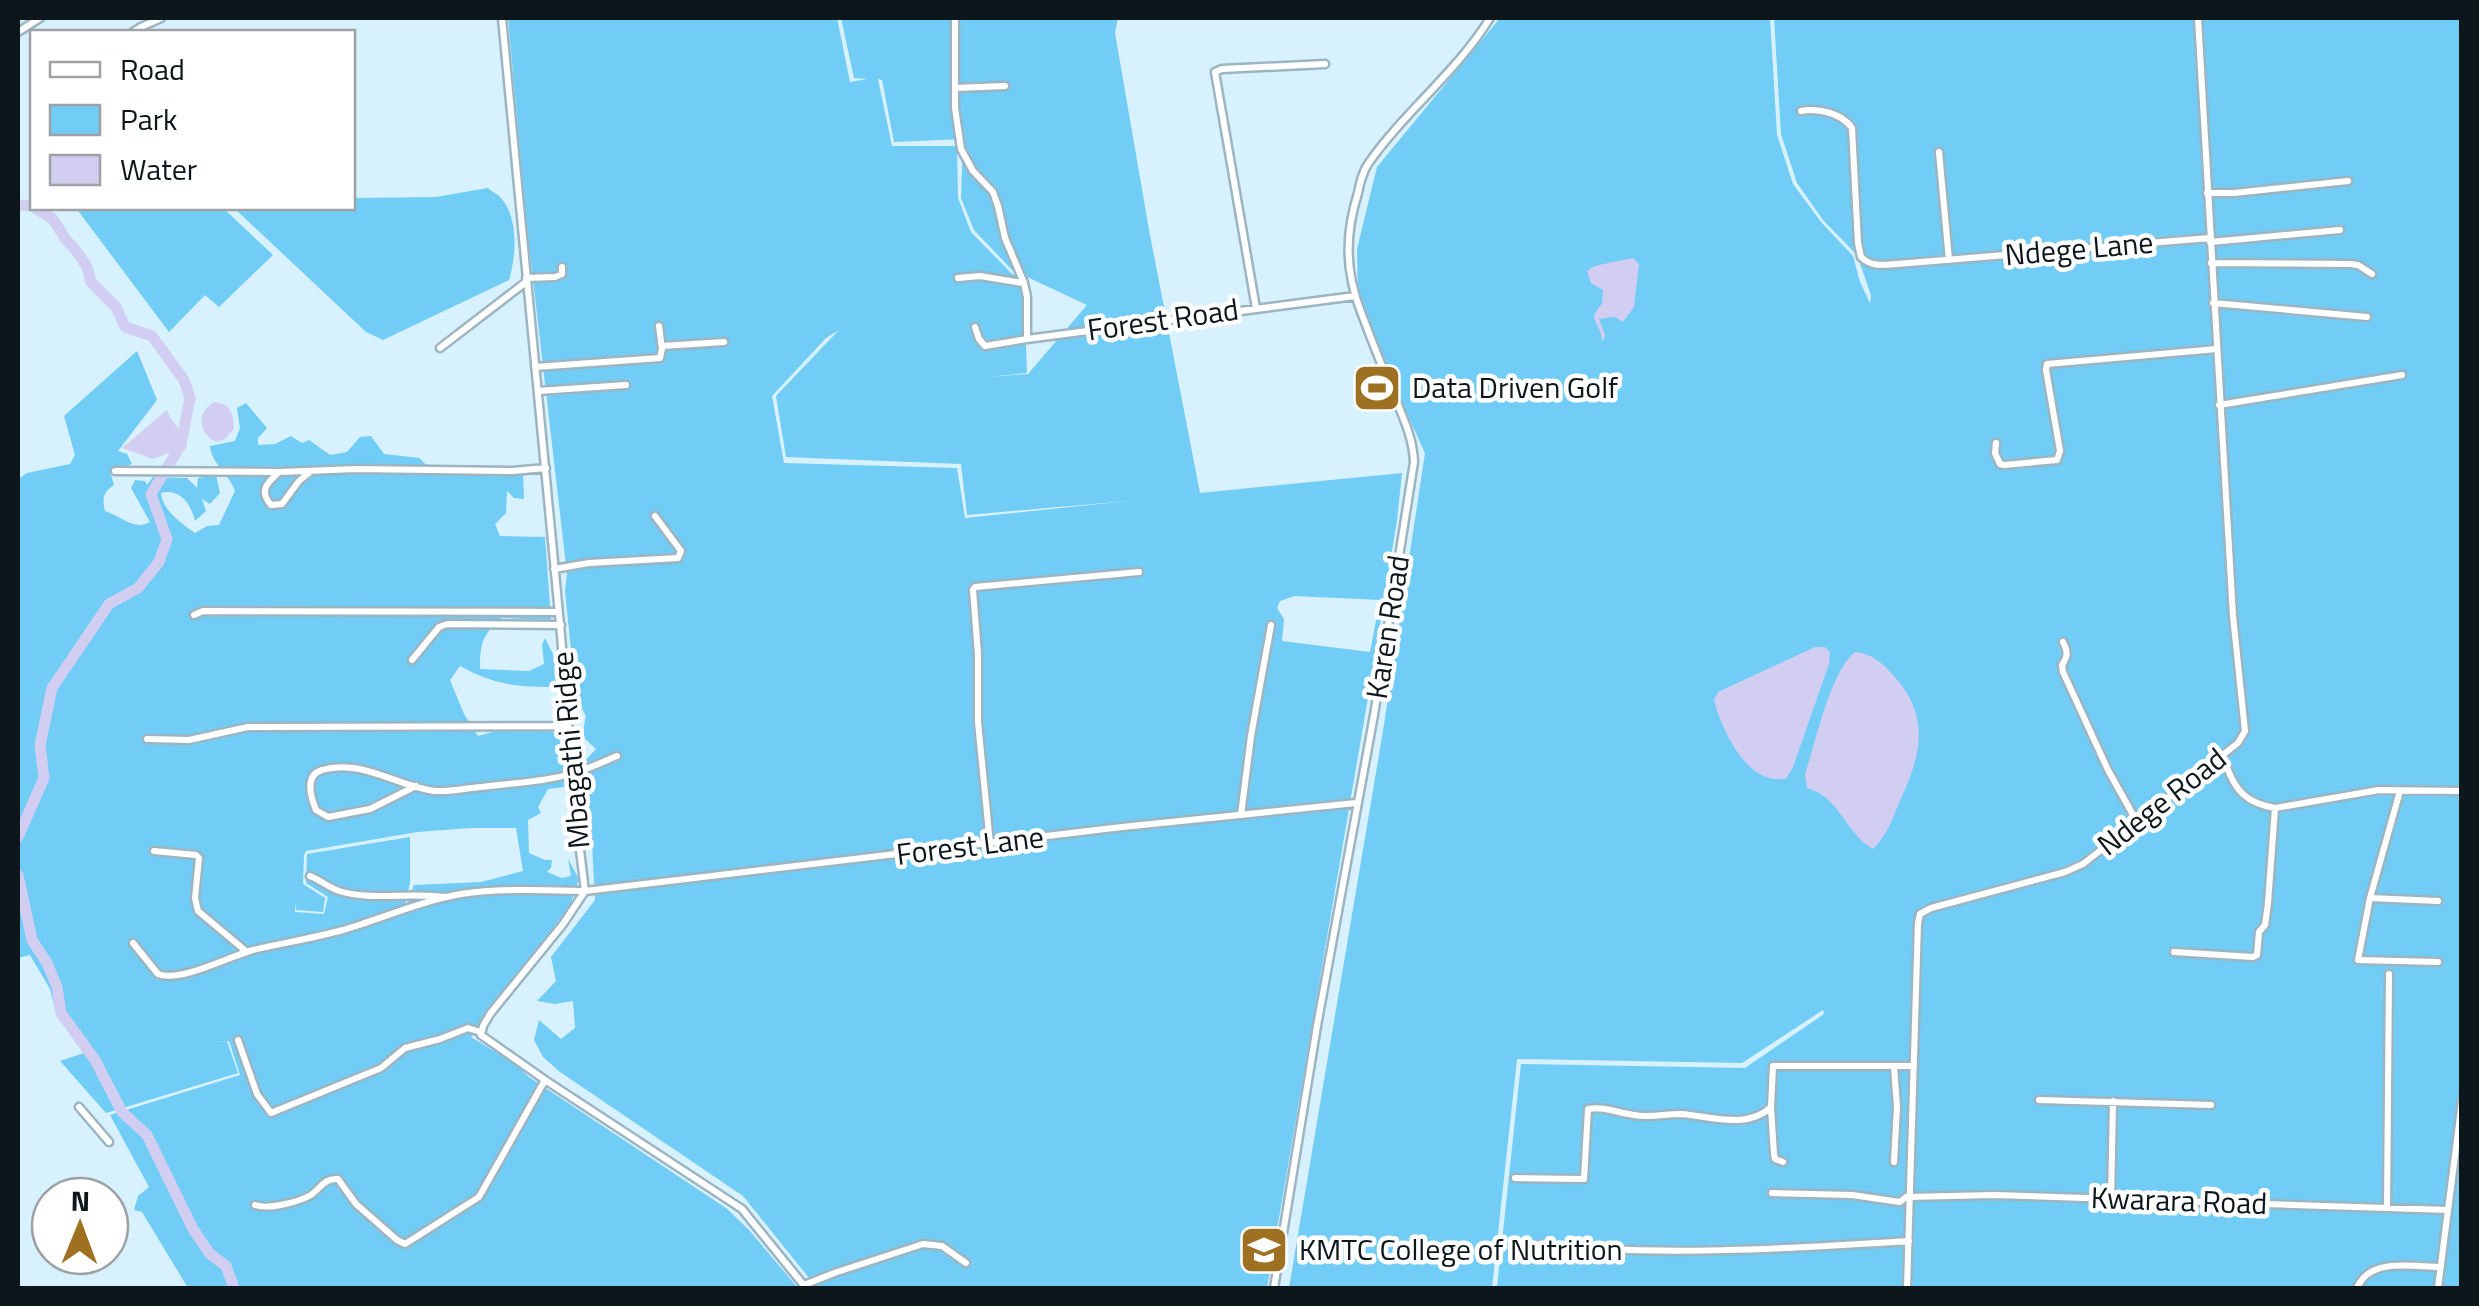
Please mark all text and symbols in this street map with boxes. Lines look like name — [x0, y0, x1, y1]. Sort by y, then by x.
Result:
legend — [30, 30, 355, 210]
text: Road — [120, 46, 185, 92]
text: Park — [120, 96, 177, 142]
text: Water — [120, 146, 197, 192]
street label: Ndege Lane — [2003, 219, 2155, 277]
street label: Forest Road — [1084, 286, 1241, 352]
sports icon: Data Driven Golf — [1351, 362, 1403, 414]
place label: Data Driven Golf — [1412, 364, 1618, 410]
street label: Karen Road — [1353, 552, 1421, 702]
street label: Mbagathi Ridge — [538, 650, 602, 851]
street label: Ndege Road — [2087, 736, 2236, 867]
street label: Forest Lane — [894, 813, 1046, 877]
street label: Kwarara Road — [2090, 1174, 2268, 1226]
north arrow — [30, 1176, 130, 1276]
text: N — [70, 1179, 91, 1222]
school or university icon: KMTC College of Nutrition — [1238, 1224, 1290, 1276]
place label: KMTC College of Nutrition — [1299, 1226, 1623, 1272]

